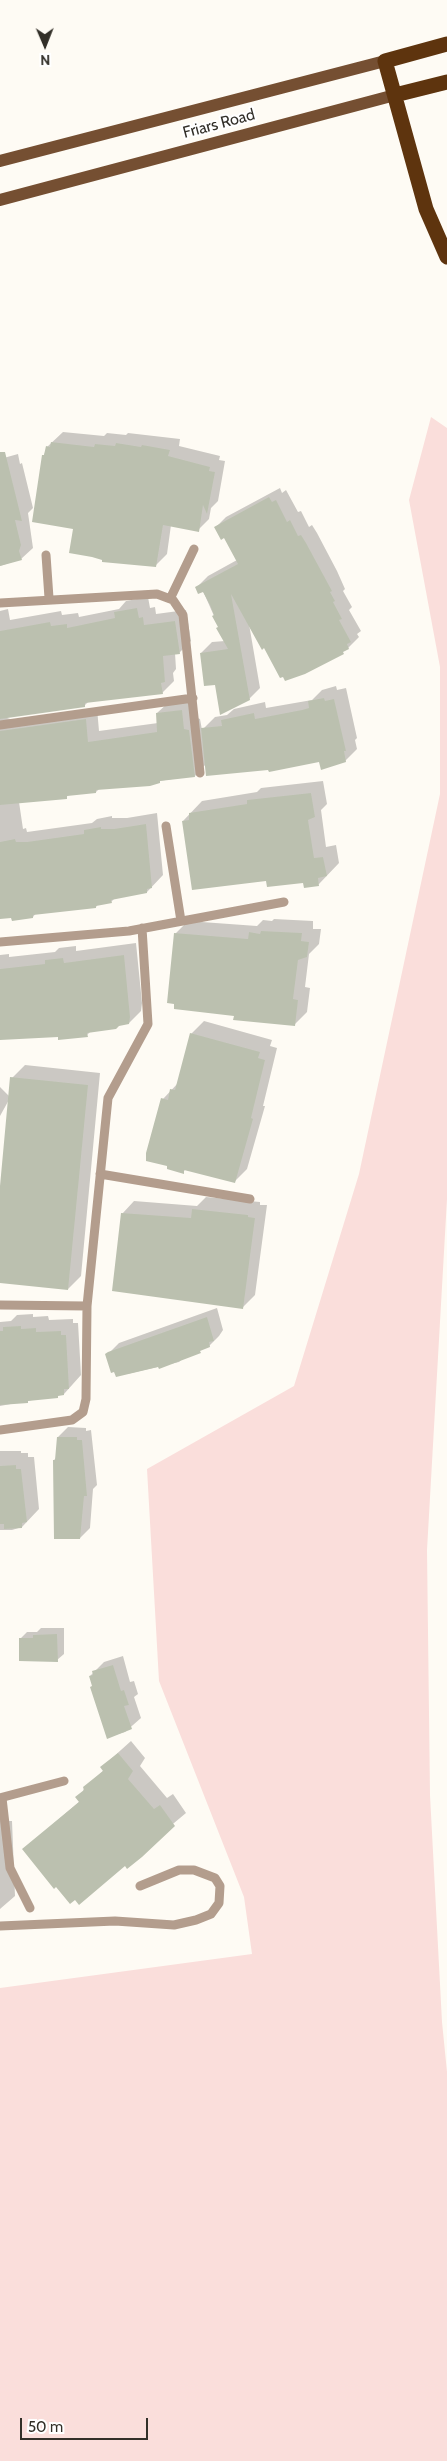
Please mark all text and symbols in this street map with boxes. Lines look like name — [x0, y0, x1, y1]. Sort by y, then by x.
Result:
north arrow — [20, 20, 70, 70]
text: N — [40, 51, 50, 69]
street label: Friars Road — [181, 105, 257, 143]
scale bar — [22, 2408, 150, 2440]
text: 50 m — [28, 2418, 63, 2436]

